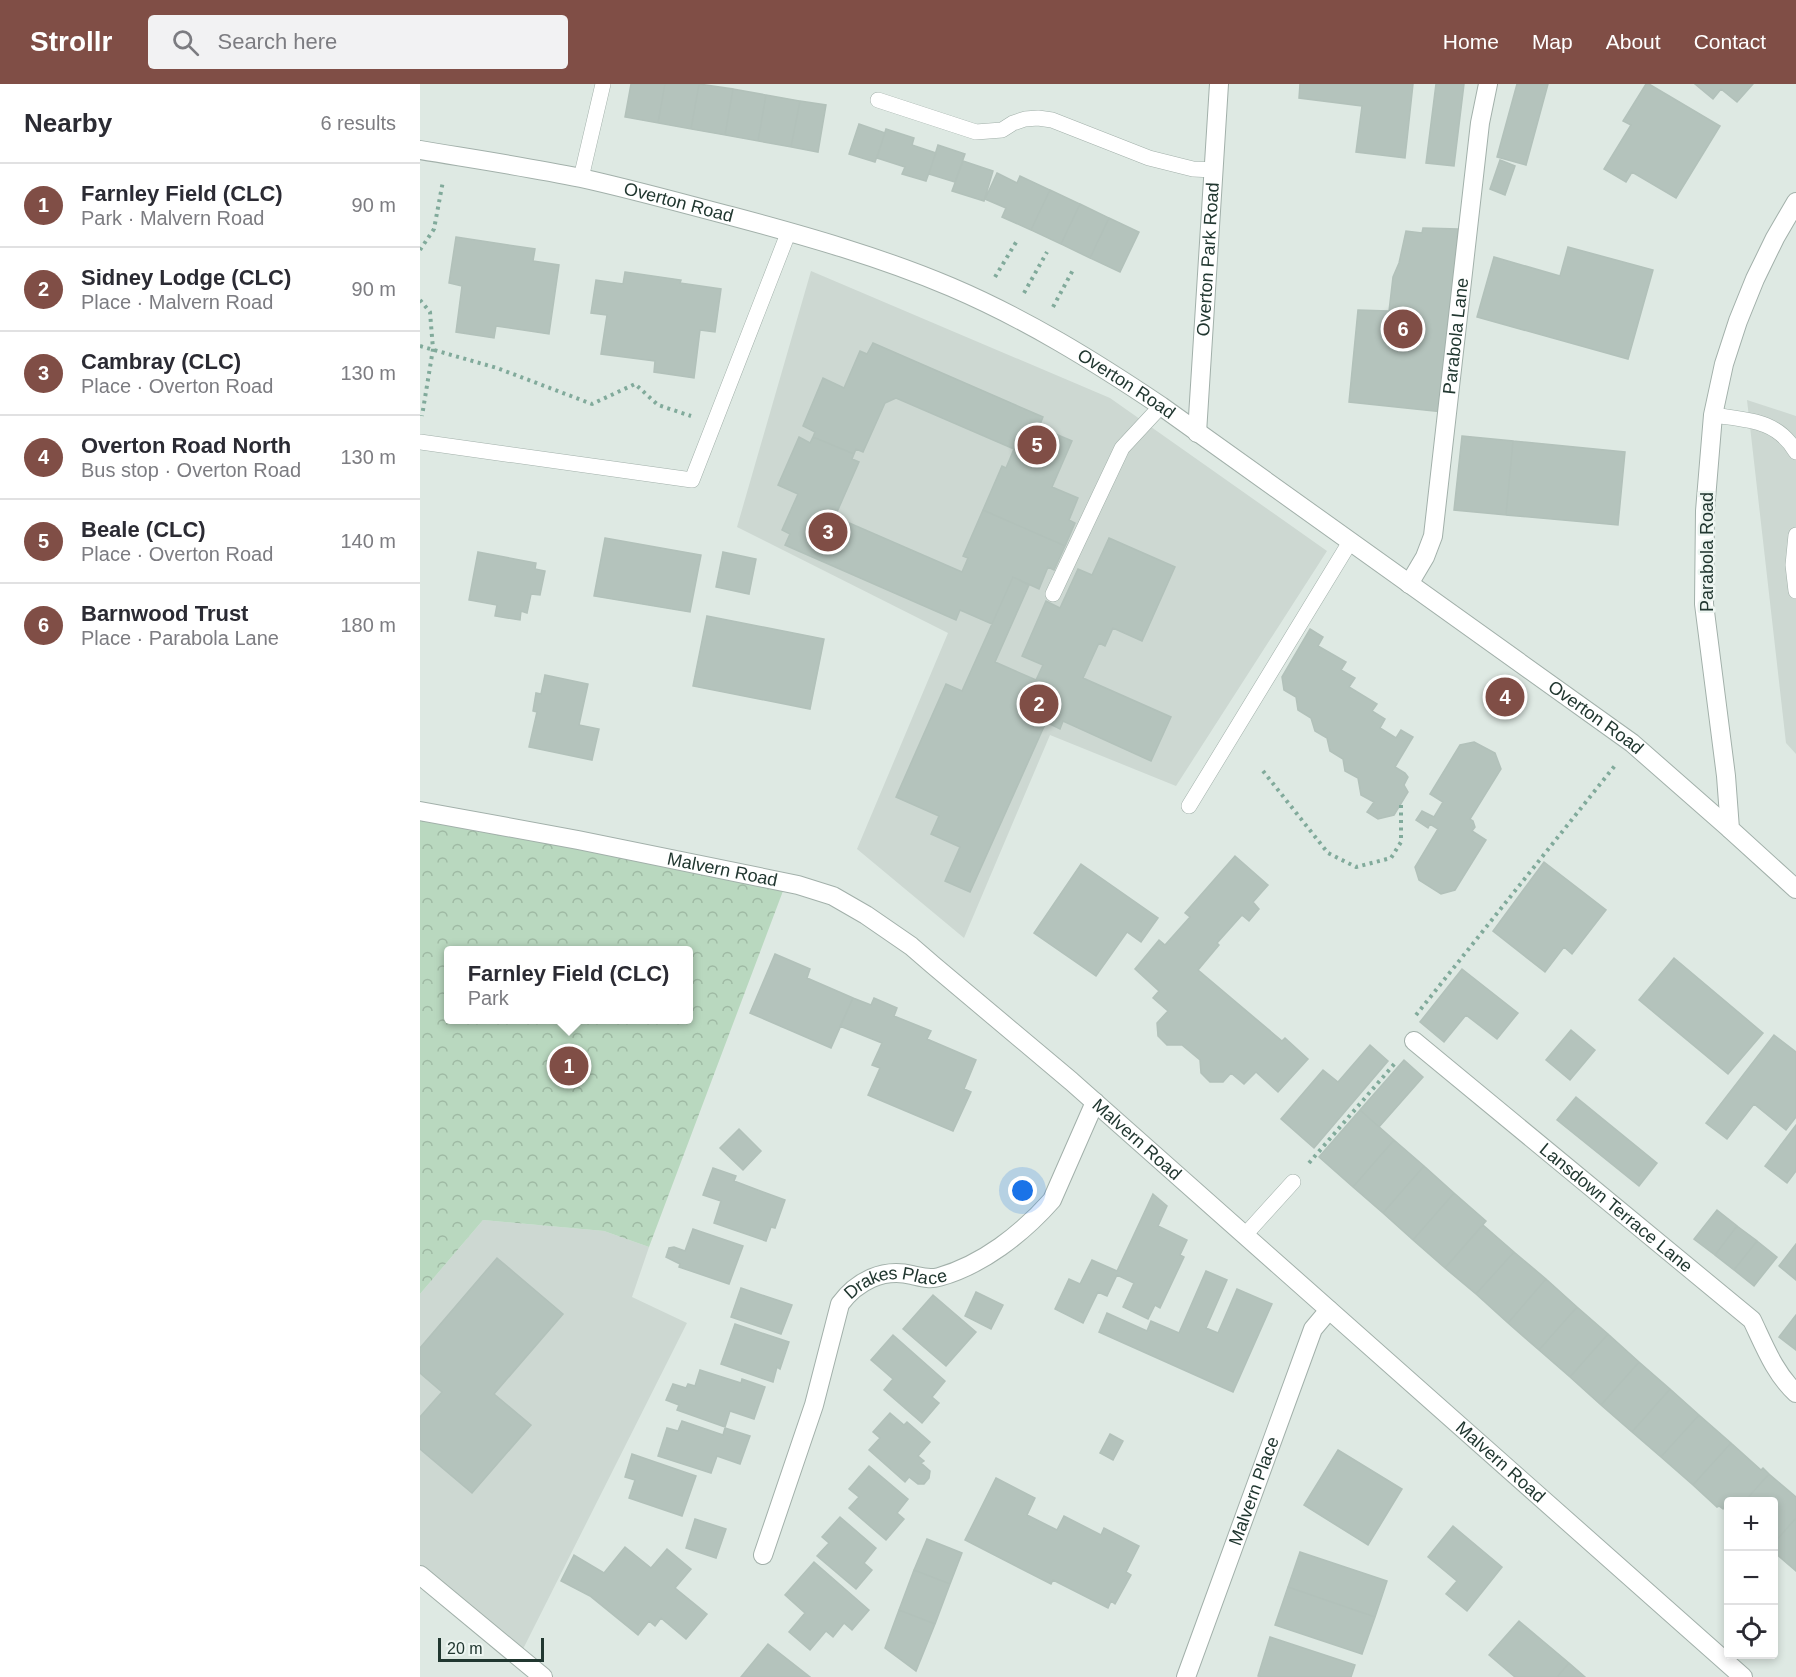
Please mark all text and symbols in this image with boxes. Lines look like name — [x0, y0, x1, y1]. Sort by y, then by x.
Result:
search box — [148, 15, 568, 69]
text: Strollr — [30, 26, 112, 57]
icon: search — [169, 26, 202, 59]
text: Search here — [217, 29, 337, 54]
text: Home — [1443, 30, 1499, 53]
text: Map — [1532, 30, 1573, 53]
text: About — [1606, 30, 1661, 53]
text: Contact — [1694, 30, 1766, 53]
text: Nearby — [24, 108, 112, 138]
text: 6 results — [320, 112, 396, 134]
street label: Overton Road — [622, 178, 735, 226]
text: Farnley Field (CLC) — [81, 181, 283, 206]
street label: Overton Park Road — [1193, 182, 1223, 337]
text: 1 — [38, 194, 49, 216]
text: 90 m — [352, 194, 396, 216]
text: Park · Malvern Road — [81, 207, 264, 229]
text: Sidney Lodge (CLC) — [81, 265, 291, 290]
street label: Parabola Lane — [1439, 277, 1472, 395]
text: 2 — [38, 278, 49, 300]
text: 90 m — [352, 278, 396, 300]
text: Place · Malvern Road — [81, 291, 273, 313]
pin: 6 — [1384, 306, 1422, 352]
street label: Overton Road — [1074, 345, 1179, 423]
text: Cambray (CLC) — [81, 349, 241, 374]
text: 3 — [38, 362, 49, 384]
text: 130 m — [340, 362, 396, 384]
text: Place · Overton Road — [81, 375, 273, 397]
pin: 5 — [1018, 422, 1056, 468]
text: Overton Road North — [81, 433, 291, 458]
text: 4 — [38, 446, 49, 468]
text: 130 m — [340, 446, 396, 468]
text: Bus stop · Overton Road — [81, 459, 301, 481]
street label: Parabola Road — [1697, 492, 1717, 612]
pin: 3 — [808, 510, 848, 554]
text: Beale (CLC) — [81, 517, 206, 542]
text: 5 — [38, 530, 49, 552]
text: 140 m — [340, 530, 396, 552]
text: Place · Overton Road — [81, 543, 273, 565]
text: Barnwood Trust — [81, 601, 248, 626]
text: 6 — [38, 614, 49, 636]
text: 180 m — [340, 614, 396, 636]
text: Place · Parabola Lane — [81, 627, 279, 649]
pin: 4 — [1486, 674, 1524, 720]
street label: Overton Road — [1544, 676, 1647, 758]
pin: 2 — [1020, 682, 1058, 726]
street label: Malvern Road — [665, 849, 779, 891]
popup — [444, 946, 693, 1024]
text: Farnley Field (CLC) — [468, 961, 669, 986]
text: Park — [468, 987, 509, 1009]
pin: 1 — [550, 1044, 588, 1088]
street label: Malvern Road — [1088, 1095, 1185, 1184]
street label: Lansdown Terrace Lane — [1536, 1139, 1696, 1277]
your location — [1008, 1176, 1037, 1205]
street label: Drakes Place — [840, 1263, 949, 1303]
street label: Malvern Road — [1452, 1417, 1549, 1507]
street label: Malvern Place — [1225, 1434, 1283, 1548]
map controls — [1724, 1497, 1778, 1659]
button: + — [1724, 1497, 1778, 1551]
button: − — [1724, 1551, 1778, 1605]
button: locate — [1724, 1605, 1778, 1659]
scale bar — [438, 1635, 544, 1662]
text: 20 m — [447, 1640, 483, 1657]

